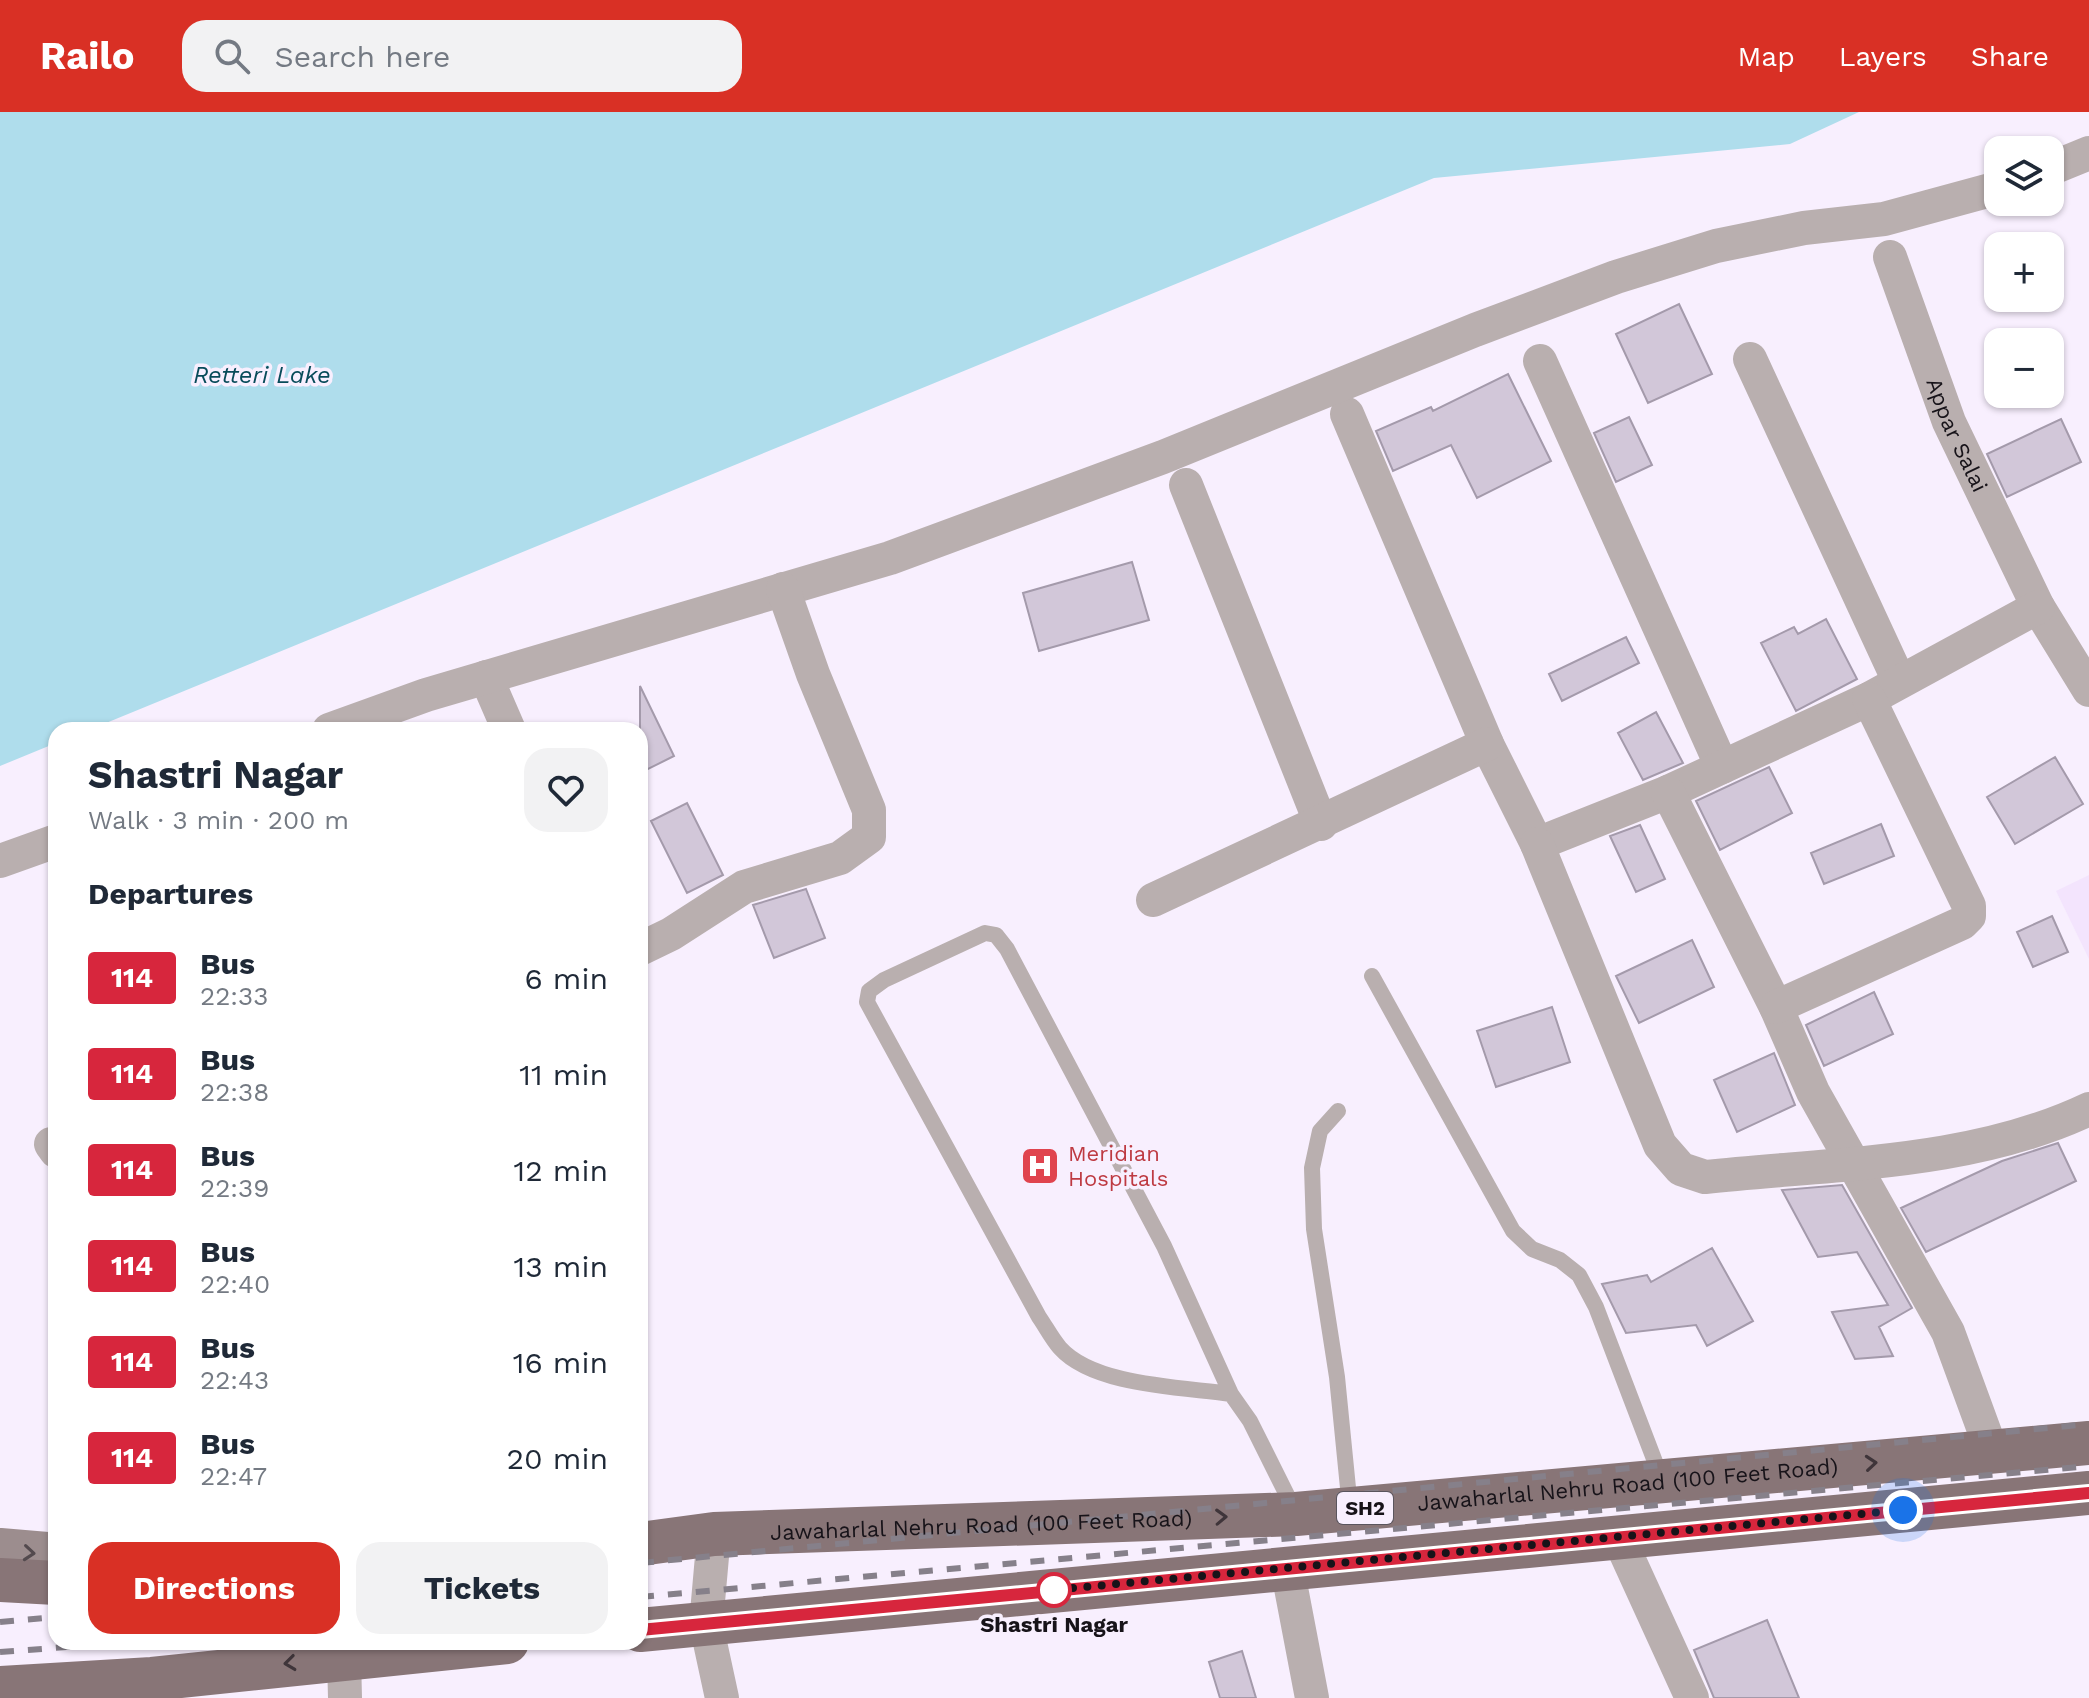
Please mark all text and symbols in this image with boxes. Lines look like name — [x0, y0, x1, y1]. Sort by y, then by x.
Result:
search box — [182, 20, 742, 92]
text: Railo — [40, 34, 134, 78]
icon: search — [210, 34, 254, 78]
text: Search here — [274, 39, 450, 74]
text: Map — [1738, 40, 1795, 73]
text: Layers — [1839, 40, 1927, 73]
text: Share — [1971, 40, 2049, 73]
map controls — [1984, 136, 2064, 408]
button: layers — [1984, 136, 2064, 216]
button: + — [1984, 232, 2064, 312]
button: − — [1984, 328, 2064, 408]
water label: Retteri Lake — [193, 361, 331, 389]
street label: Appar Salai — [1921, 374, 1993, 496]
button: heart — [524, 748, 608, 832]
text: Shastri Nagar — [88, 753, 343, 797]
text: Walk · 3 min · 200 m — [88, 805, 349, 835]
text: Departures — [88, 876, 253, 911]
text: Bus — [200, 946, 255, 981]
text: 114 — [111, 961, 153, 994]
text: 6 min — [524, 961, 608, 996]
text: 22:33 — [200, 981, 268, 1011]
text: Bus — [200, 1042, 255, 1077]
text: 114 — [111, 1057, 153, 1090]
text: 11 min — [519, 1057, 608, 1092]
text: 22:38 — [200, 1077, 269, 1107]
text: Bus — [200, 1138, 255, 1173]
place label: Meridian Hospitals — [1068, 1141, 1168, 1191]
hospital icon: Meridian Hospitals — [1019, 1145, 1061, 1187]
text: 114 — [111, 1153, 153, 1186]
text: 12 min — [513, 1153, 608, 1188]
text: 22:39 — [200, 1173, 269, 1203]
text: Bus — [200, 1234, 255, 1269]
text: 114 — [111, 1249, 153, 1282]
text: 13 min — [513, 1249, 608, 1284]
text: 22:40 — [200, 1269, 270, 1299]
text: Bus — [200, 1330, 255, 1365]
text: 114 — [111, 1345, 153, 1378]
text: 16 min — [513, 1345, 608, 1380]
text: 22:43 — [200, 1365, 269, 1395]
text: Bus — [200, 1426, 255, 1461]
text: 114 — [111, 1441, 153, 1474]
text: 20 min — [506, 1441, 608, 1476]
street label: Jawaharlal Nehru Road (100 Feet Road) — [1416, 1454, 1839, 1516]
one-way arrow — [1865, 1455, 1878, 1472]
text: 22:47 — [200, 1461, 267, 1491]
your location — [1883, 1490, 1923, 1530]
road number: SH2 — [1337, 1492, 1393, 1524]
street label: Jawaharlal Nehru Road (100 Feet Road) — [770, 1506, 1193, 1545]
one-way arrow — [1215, 1508, 1228, 1525]
button: Directions — [88, 1542, 340, 1634]
button: Tickets — [356, 1542, 608, 1634]
one-way arrow — [23, 1544, 36, 1561]
marker: Shastri Nagar — [1037, 1573, 1071, 1607]
place label: Shastri Nagar — [980, 1612, 1128, 1637]
one-way arrow — [283, 1654, 297, 1671]

